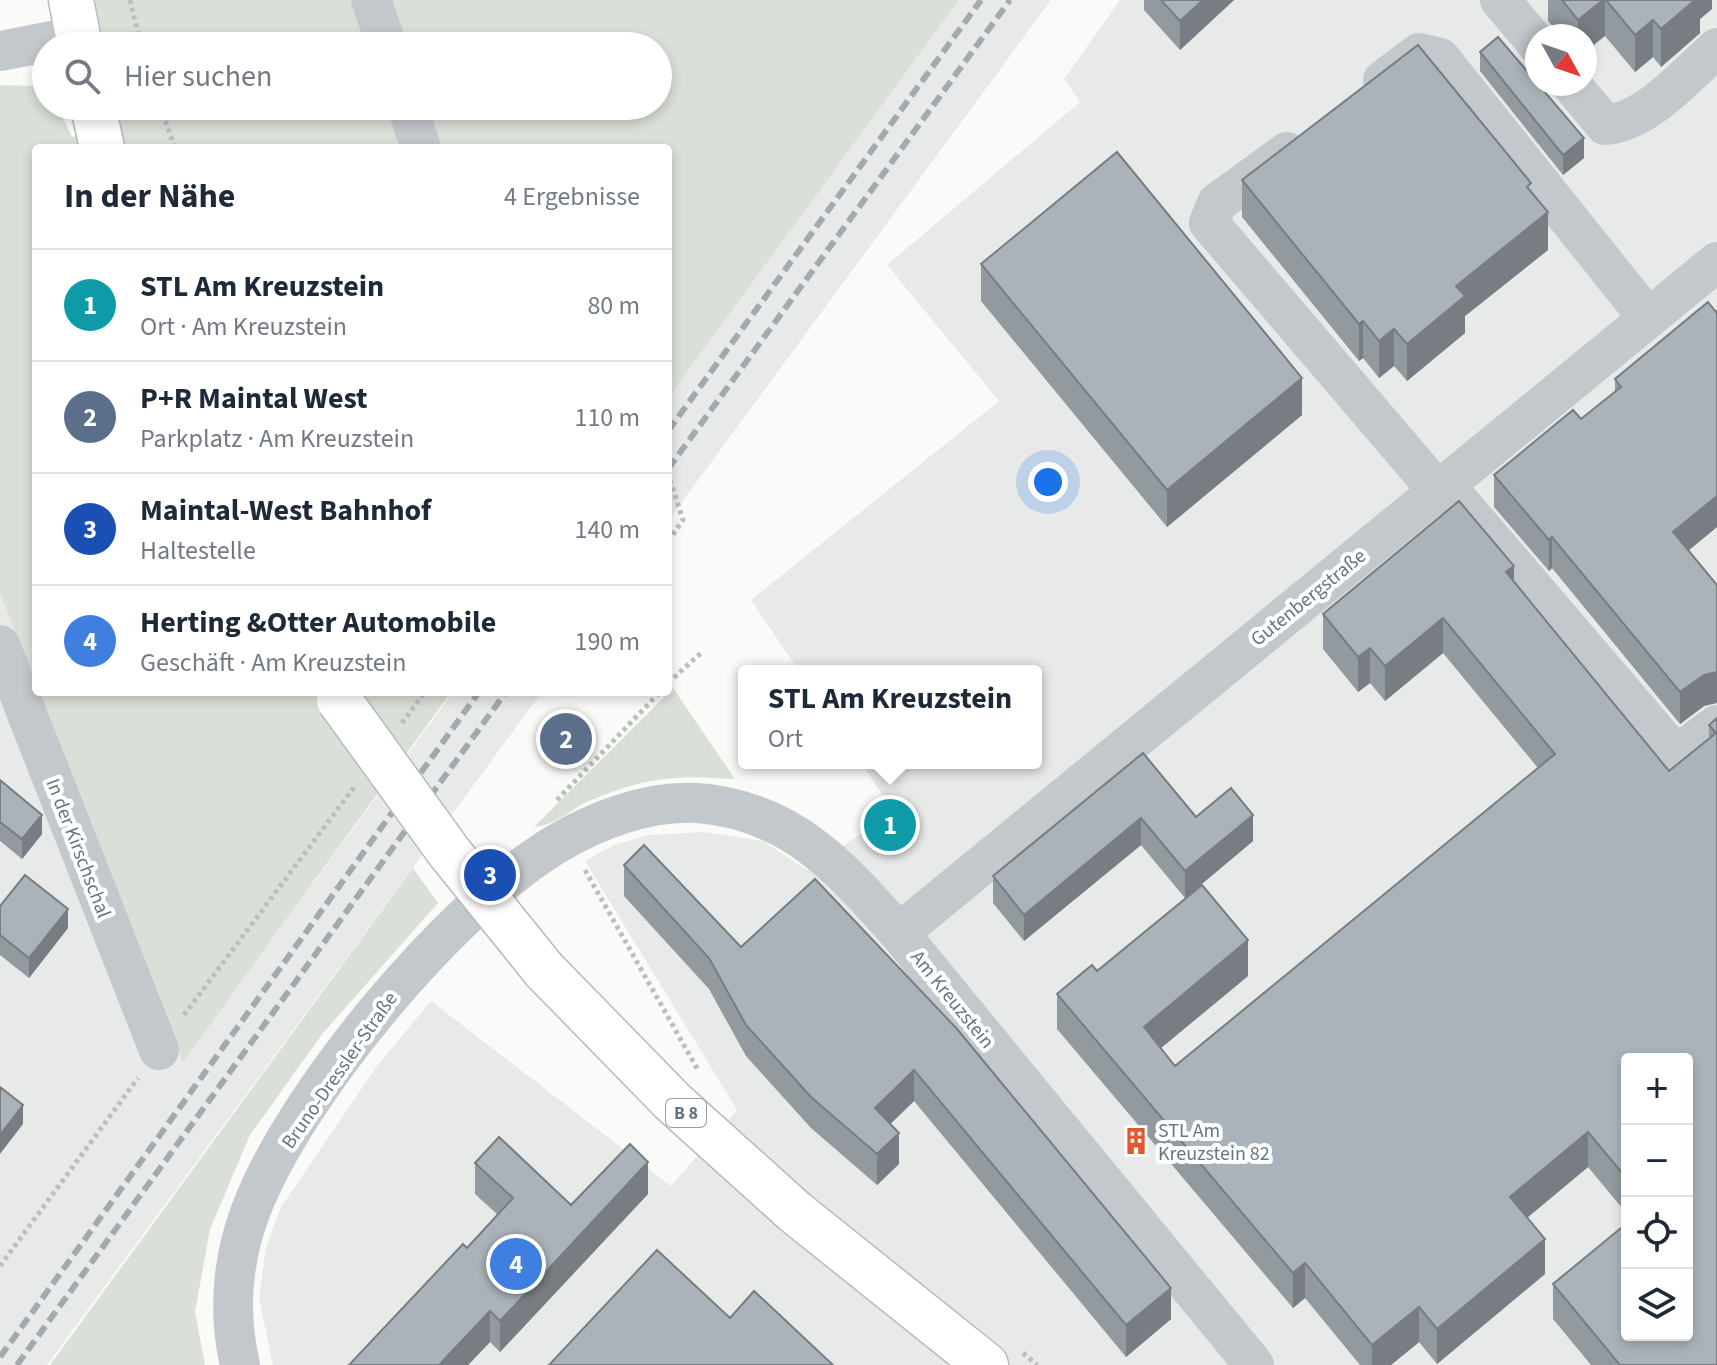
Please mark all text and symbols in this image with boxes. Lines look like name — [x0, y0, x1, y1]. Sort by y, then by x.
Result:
north arrow — [1525, 24, 1597, 96]
search box — [32, 32, 672, 120]
icon: search — [60, 54, 104, 98]
text: Hier suchen — [124, 55, 272, 98]
text: In der Nähe — [64, 172, 235, 221]
text: 4 Ergebnisse — [504, 178, 640, 215]
text: STL Am Kreuzstein — [140, 265, 384, 308]
text: 1 — [83, 287, 97, 324]
text: 80 m — [587, 287, 640, 324]
text: Ort · Am Kreuzstein — [140, 308, 347, 345]
text: P+R Maintal West — [140, 377, 368, 420]
text: 2 — [83, 399, 97, 436]
text: 110 m — [574, 399, 640, 436]
text: Parkplatz · Am Kreuzstein — [140, 420, 414, 457]
your location — [1028, 462, 1068, 502]
text: Maintal-West Bahnhof — [140, 489, 431, 532]
text: 3 — [83, 511, 97, 548]
text: 140 m — [574, 511, 640, 548]
text: Haltestelle — [140, 532, 256, 569]
street label: Gutenbergstraße — [1245, 542, 1372, 653]
text: Herting &Otter Automobile — [140, 601, 496, 644]
text: 4 — [83, 623, 97, 660]
text: 190 m — [574, 623, 640, 660]
text: Geschäft · Am Kreuzstein — [140, 644, 406, 681]
popup — [738, 665, 1042, 769]
text: STL Am Kreuzstein — [768, 677, 1012, 720]
pin: 2 — [540, 709, 592, 769]
text: Ort — [768, 720, 803, 757]
street label: In der Kirschschal — [39, 775, 118, 922]
pin: 1 — [864, 795, 916, 855]
pin: 3 — [464, 845, 516, 905]
street label: Am Kreuzstein — [904, 944, 1001, 1055]
street label: Bruno-Dressler-Straße — [275, 986, 405, 1155]
map controls — [1621, 1053, 1693, 1341]
button: + — [1621, 1053, 1693, 1125]
road number: B 8 — [666, 1099, 706, 1127]
place label: STL Am Kreuzstein 82 — [1158, 1117, 1270, 1168]
button: − — [1621, 1125, 1693, 1197]
building icon: STL Am Kreuzstein 82 — [1121, 1126, 1151, 1156]
button: locate — [1621, 1197, 1693, 1269]
pin: 4 — [490, 1234, 542, 1294]
button: layers — [1621, 1269, 1693, 1341]

